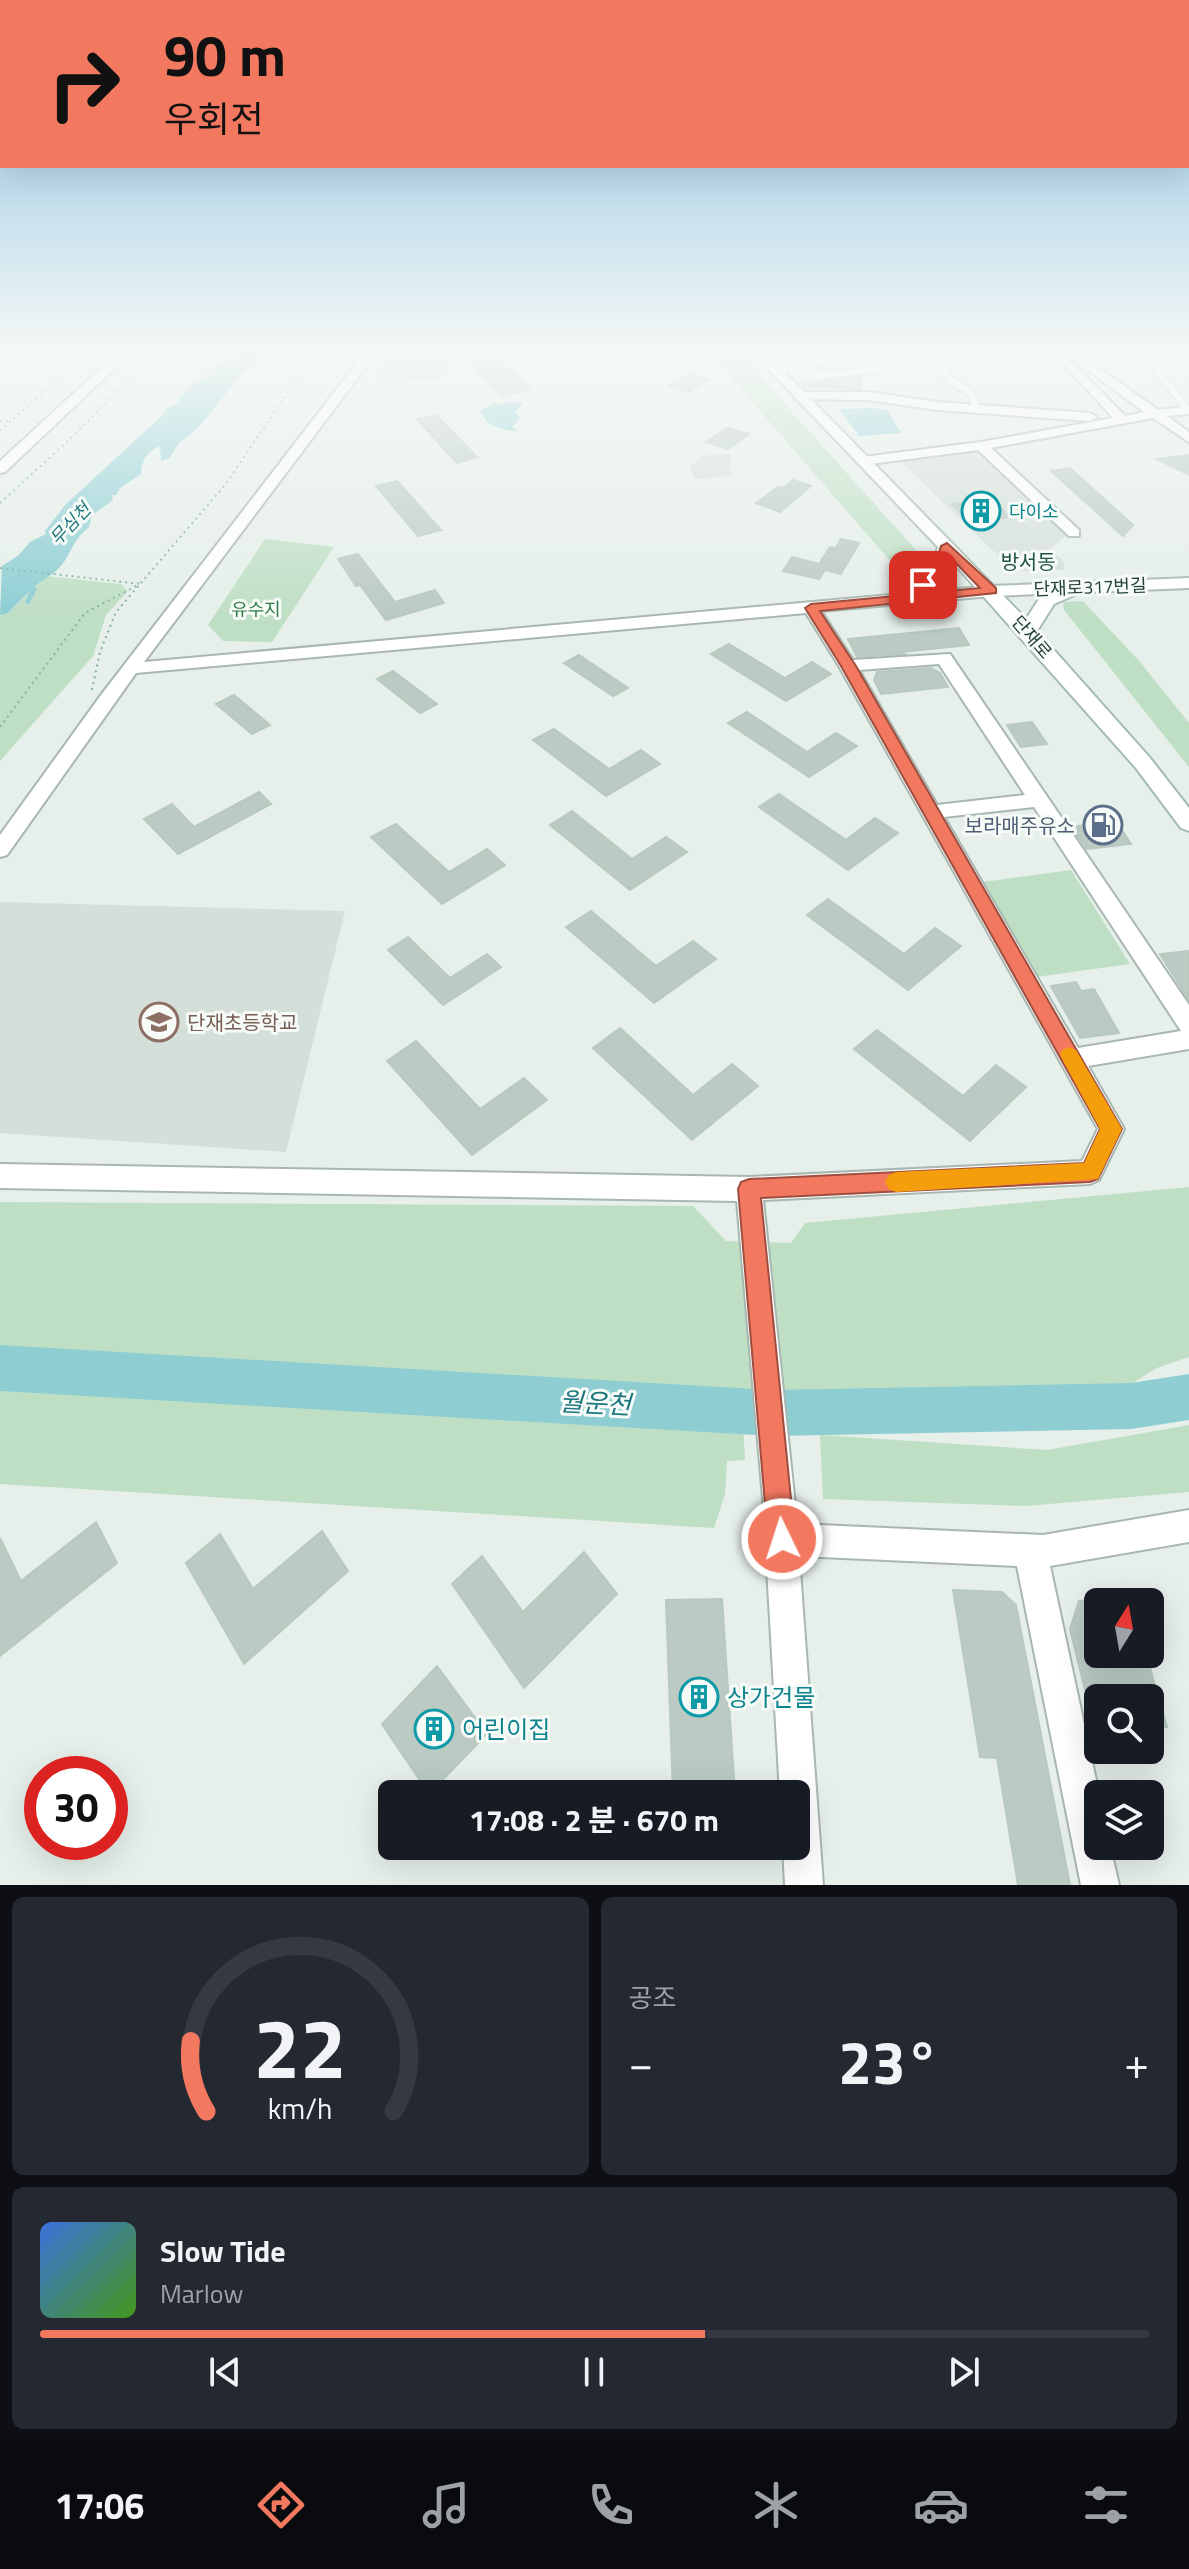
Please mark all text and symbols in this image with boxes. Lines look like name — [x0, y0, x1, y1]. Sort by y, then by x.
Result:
text: 90 m — [164, 13, 286, 98]
icon: right — [32, 32, 136, 136]
text: 우회전 — [164, 91, 263, 146]
building icon: 다이소 — [960, 490, 1002, 532]
water label: 무심천 — [43, 495, 98, 551]
place label: 다이소 — [1009, 498, 1059, 525]
district label: 방서동 — [1000, 546, 1056, 577]
pin — [889, 551, 957, 619]
icon: arrive — [901, 563, 945, 607]
street label: 단재로317번길 — [1033, 572, 1147, 602]
park label: 유수지 — [231, 596, 281, 623]
street label: 단재로 — [1006, 609, 1058, 665]
fuel station icon: 보라매주유소 — [1082, 804, 1124, 846]
place label: 보라매주유소 — [965, 810, 1075, 841]
school or university icon: 단재초등학교 — [138, 1001, 180, 1043]
place label: 단재초등학교 — [187, 1007, 297, 1038]
water label: 월운천 — [558, 1382, 635, 1425]
position arrow — [740, 1497, 824, 1581]
north arrow — [1084, 1588, 1164, 1668]
map controls — [1084, 1588, 1164, 1860]
building icon: 상가건물 — [678, 1676, 720, 1718]
place label: 상가건물 — [727, 1679, 815, 1715]
button: search — [1084, 1684, 1164, 1764]
building icon: 어린이집 — [413, 1708, 455, 1750]
place label: 어린이집 — [462, 1711, 550, 1747]
speed limit sign: 30 — [24, 1756, 128, 1860]
button: layers — [1084, 1780, 1164, 1860]
text: 17:08 · 2 분 · 670 m — [469, 1797, 719, 1843]
text: 공조 — [629, 1978, 676, 2017]
text: 22 — [254, 1984, 347, 2110]
text: 23° — [838, 2016, 939, 2107]
text: − — [629, 2029, 653, 2096]
text: + — [1124, 2029, 1149, 2096]
text: km/h — [268, 2087, 333, 2130]
text: Slow Tide — [160, 2228, 285, 2274]
text: Marlow — [160, 2274, 243, 2313]
icon: previous — [203, 2350, 247, 2394]
icon: pause — [572, 2350, 616, 2394]
icon: next — [942, 2350, 986, 2394]
icon: directions — [253, 2477, 309, 2533]
icon: music — [418, 2477, 474, 2533]
icon: phone — [583, 2477, 639, 2533]
icon: climate — [748, 2477, 804, 2533]
icon: car — [913, 2477, 969, 2533]
icon: filters — [1078, 2477, 1134, 2533]
text: 17:06 — [55, 2478, 144, 2533]

